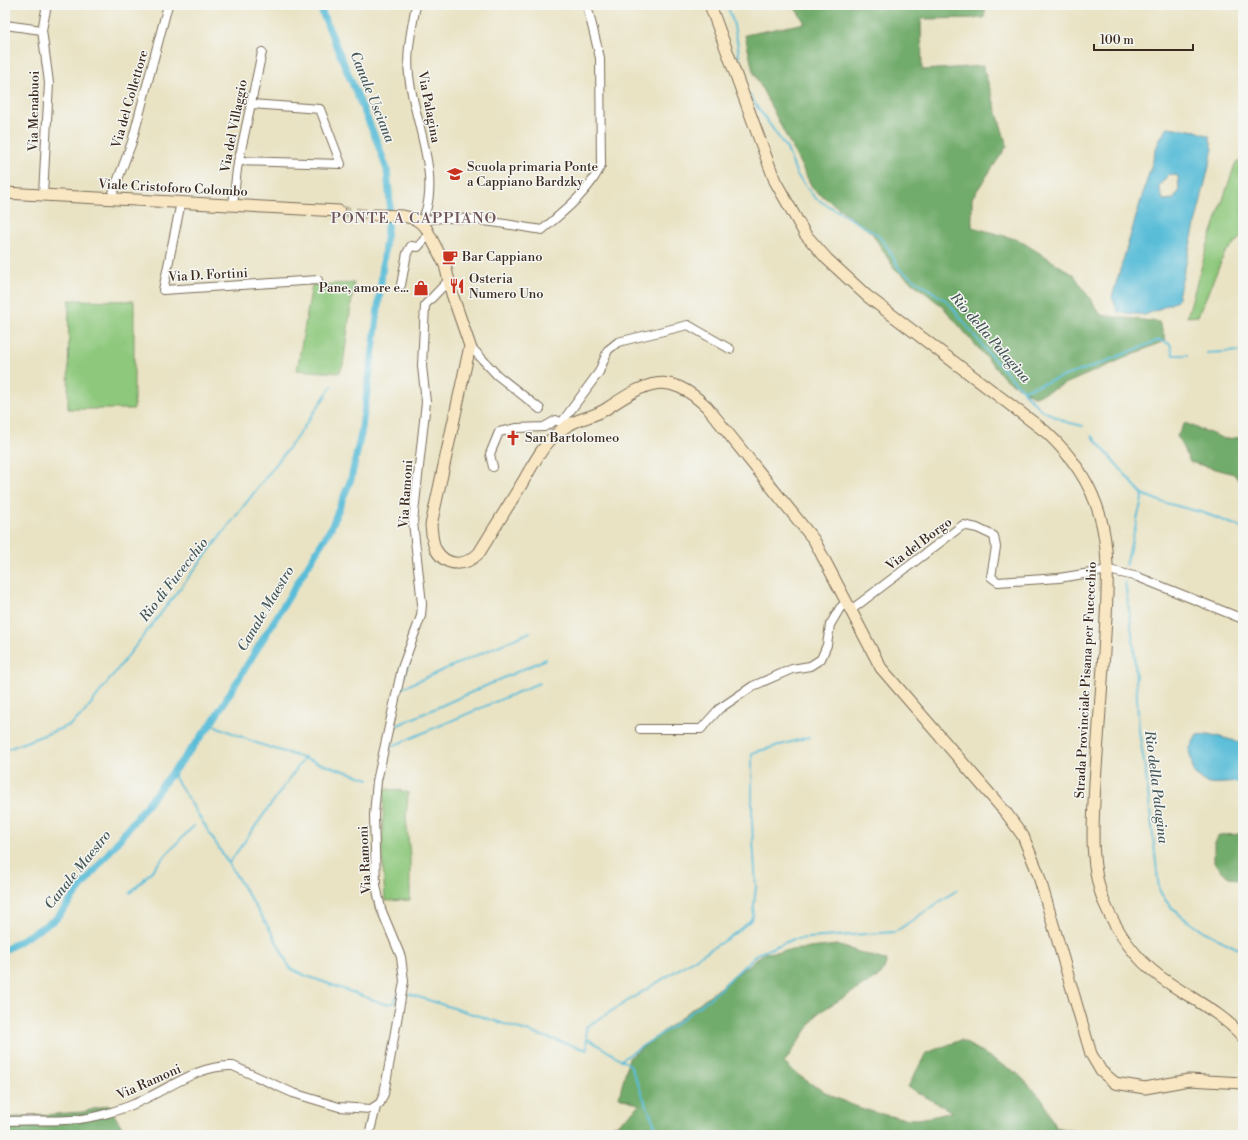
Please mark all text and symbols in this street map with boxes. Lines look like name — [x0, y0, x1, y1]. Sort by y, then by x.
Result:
scale bar — [1094, 26, 1193, 52]
text: 100 m — [1100, 33, 1134, 48]
street label: Via del Collettore — [108, 48, 152, 151]
water label: Canale Usciana — [346, 49, 399, 145]
street label: Via Palagina — [414, 69, 444, 145]
street label: Via Menabuoi — [25, 70, 43, 153]
street label: Via del Villaggio — [217, 78, 251, 175]
place label: Scuola primaria Ponte a Cappiano Bardzky — [467, 159, 598, 190]
school or university icon: Scuola primaria Ponte a Cappiano Bardzky — [446, 165, 464, 183]
street label: Viale Cristoforo Colombo — [97, 176, 248, 200]
district label: PONTE A CAPPIANO — [331, 209, 497, 228]
cafe icon: Bar Cappiano — [441, 248, 459, 266]
place label: Bar Cappiano — [461, 249, 542, 265]
street label: Via D. Fortini — [167, 265, 248, 285]
place label: Osteria Numero Uno — [469, 271, 544, 302]
restaurant icon: Osteria Numero Uno — [448, 277, 466, 295]
shop icon: Pane, amore e... — [412, 279, 430, 297]
place label: Pane, amore e... — [319, 280, 409, 296]
water label: Rio della Palagina — [945, 288, 1034, 387]
church icon: San Bartolomeo — [504, 429, 522, 447]
place label: San Bartolomeo — [525, 430, 619, 446]
street label: Via Ramoni — [396, 459, 416, 530]
street label: Via del Borgo — [882, 514, 955, 575]
water label: Rio di Fucecchio — [135, 534, 212, 626]
street label: Strada Provinciale Pisana per Fucecchio — [1072, 561, 1100, 799]
water label: Canale Maestro — [233, 563, 299, 655]
water label: Rio della Palagina — [1140, 728, 1172, 845]
street label: Via Ramoni — [355, 825, 375, 896]
water label: Canale Maestro — [41, 827, 115, 913]
street label: Via Ramoni — [113, 1061, 184, 1104]

